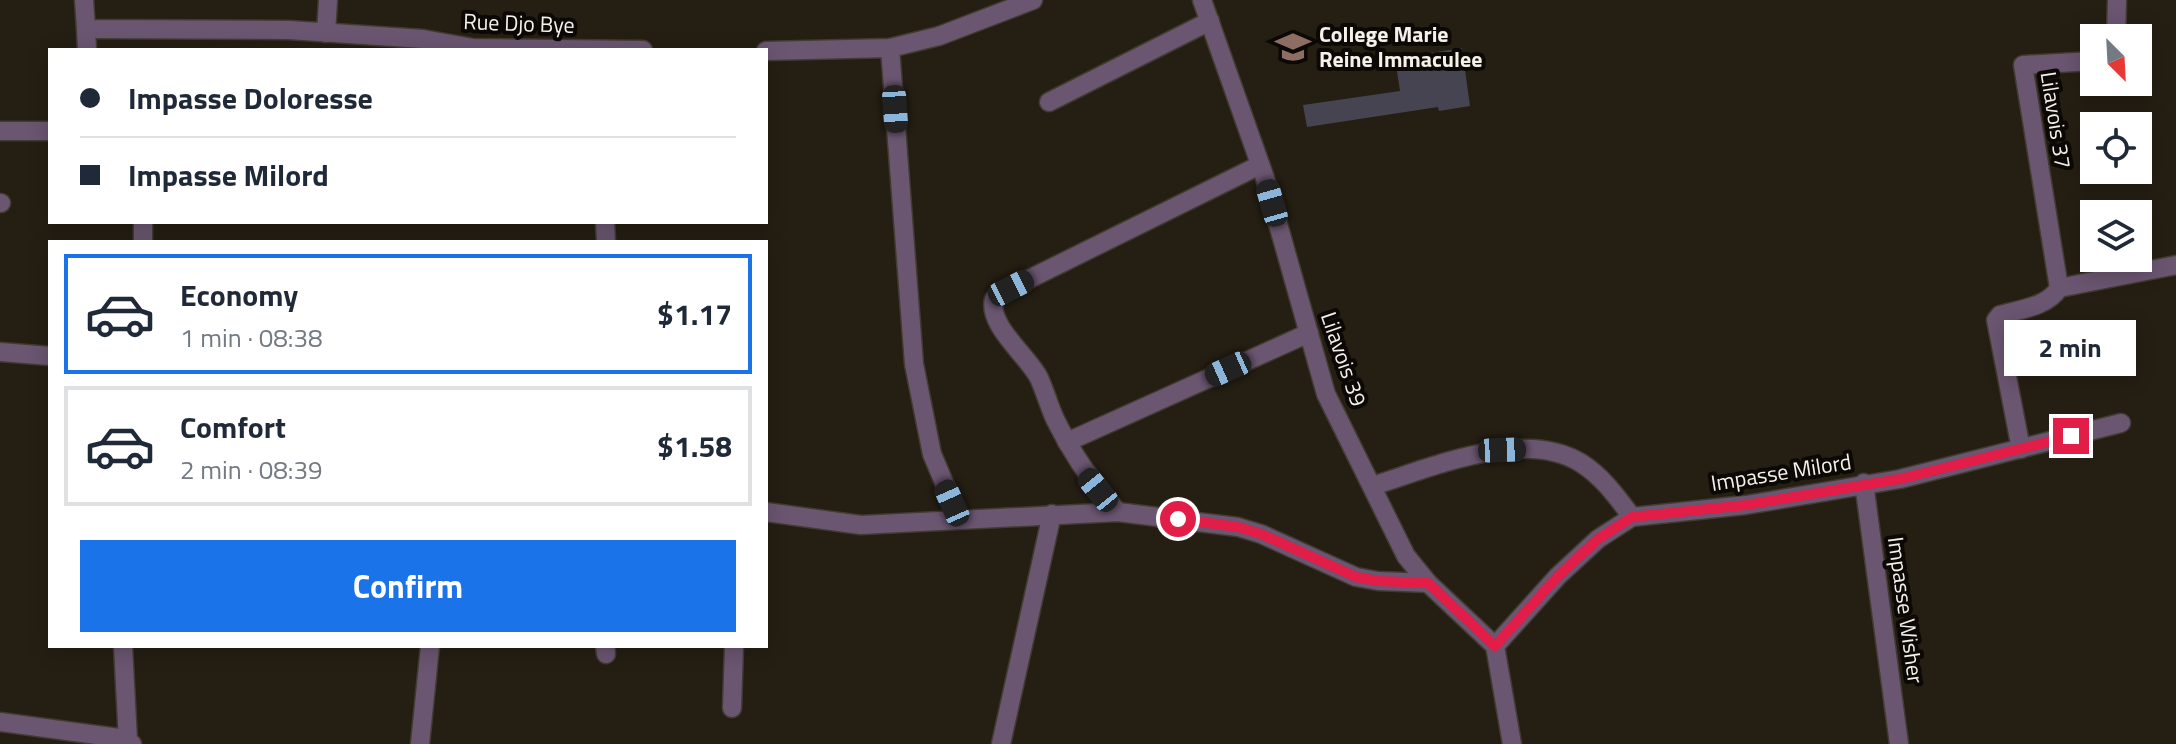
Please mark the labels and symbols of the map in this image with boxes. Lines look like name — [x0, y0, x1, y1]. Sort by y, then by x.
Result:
street label: Rue Djo Bye — [463, 4, 575, 42]
place label: College Marie Reine Immaculee — [1319, 17, 1482, 76]
north arrow — [2080, 24, 2152, 96]
school or university icon: College Marie Reine Immaculee — [1274, 28, 1312, 66]
street label: Lilavois 37 — [2032, 69, 2080, 171]
car — [881, 84, 909, 134]
car — [1254, 177, 1290, 229]
car — [984, 266, 1038, 310]
street label: Lilavois 39 — [1312, 307, 1376, 411]
callout: 2 min — [2005, 320, 2137, 376]
car — [1201, 348, 1255, 390]
route end — [2053, 418, 2089, 454]
car — [1478, 437, 1526, 463]
street label: Impasse Milord — [1708, 444, 1854, 500]
car — [1074, 464, 1122, 516]
car — [931, 476, 973, 530]
route start — [1160, 501, 1196, 537]
street label: Impasse Wisher — [1879, 534, 1933, 686]

